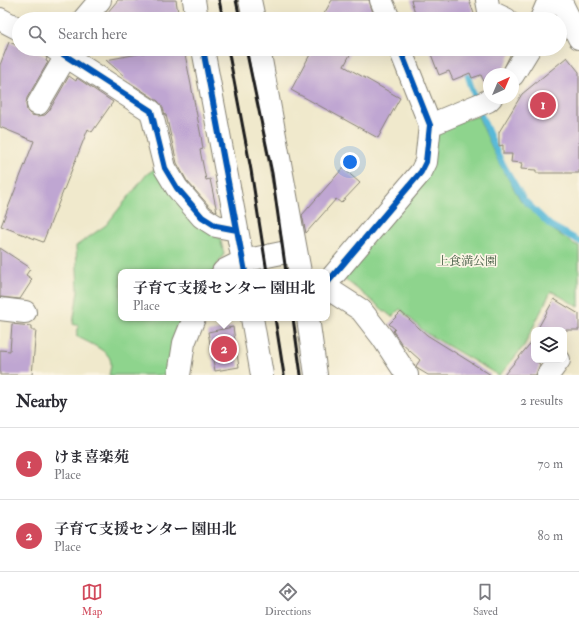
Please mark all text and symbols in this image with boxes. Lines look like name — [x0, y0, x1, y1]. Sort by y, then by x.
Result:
search box — [12, 12, 567, 56]
icon: search — [26, 23, 48, 45]
text: Search here — [58, 25, 127, 44]
north arrow — [483, 68, 519, 104]
pin: 1 — [530, 90, 556, 120]
your location — [340, 152, 360, 172]
park label: 上食満公園 — [437, 254, 497, 269]
popup — [118, 269, 330, 321]
text: 子育て支援センター 園田北 — [133, 279, 315, 298]
text: Place — [133, 298, 160, 314]
map controls — [531, 327, 567, 363]
button: layers — [531, 327, 567, 363]
pin: 2 — [211, 334, 237, 364]
text: Nearby — [16, 391, 67, 412]
text: 2 results — [520, 393, 563, 409]
text: けま喜楽苑 — [54, 448, 129, 467]
text: 1 — [27, 456, 31, 472]
text: 70 m — [538, 456, 563, 472]
text: Place — [54, 467, 81, 483]
text: 子育て支援センター 園田北 — [54, 520, 237, 539]
text: 2 — [26, 528, 32, 544]
text: 80 m — [537, 528, 563, 544]
text: Place — [54, 539, 81, 555]
tab: Map — [81, 581, 103, 618]
tab: Directions — [265, 581, 311, 618]
tab: Saved — [473, 581, 498, 618]

